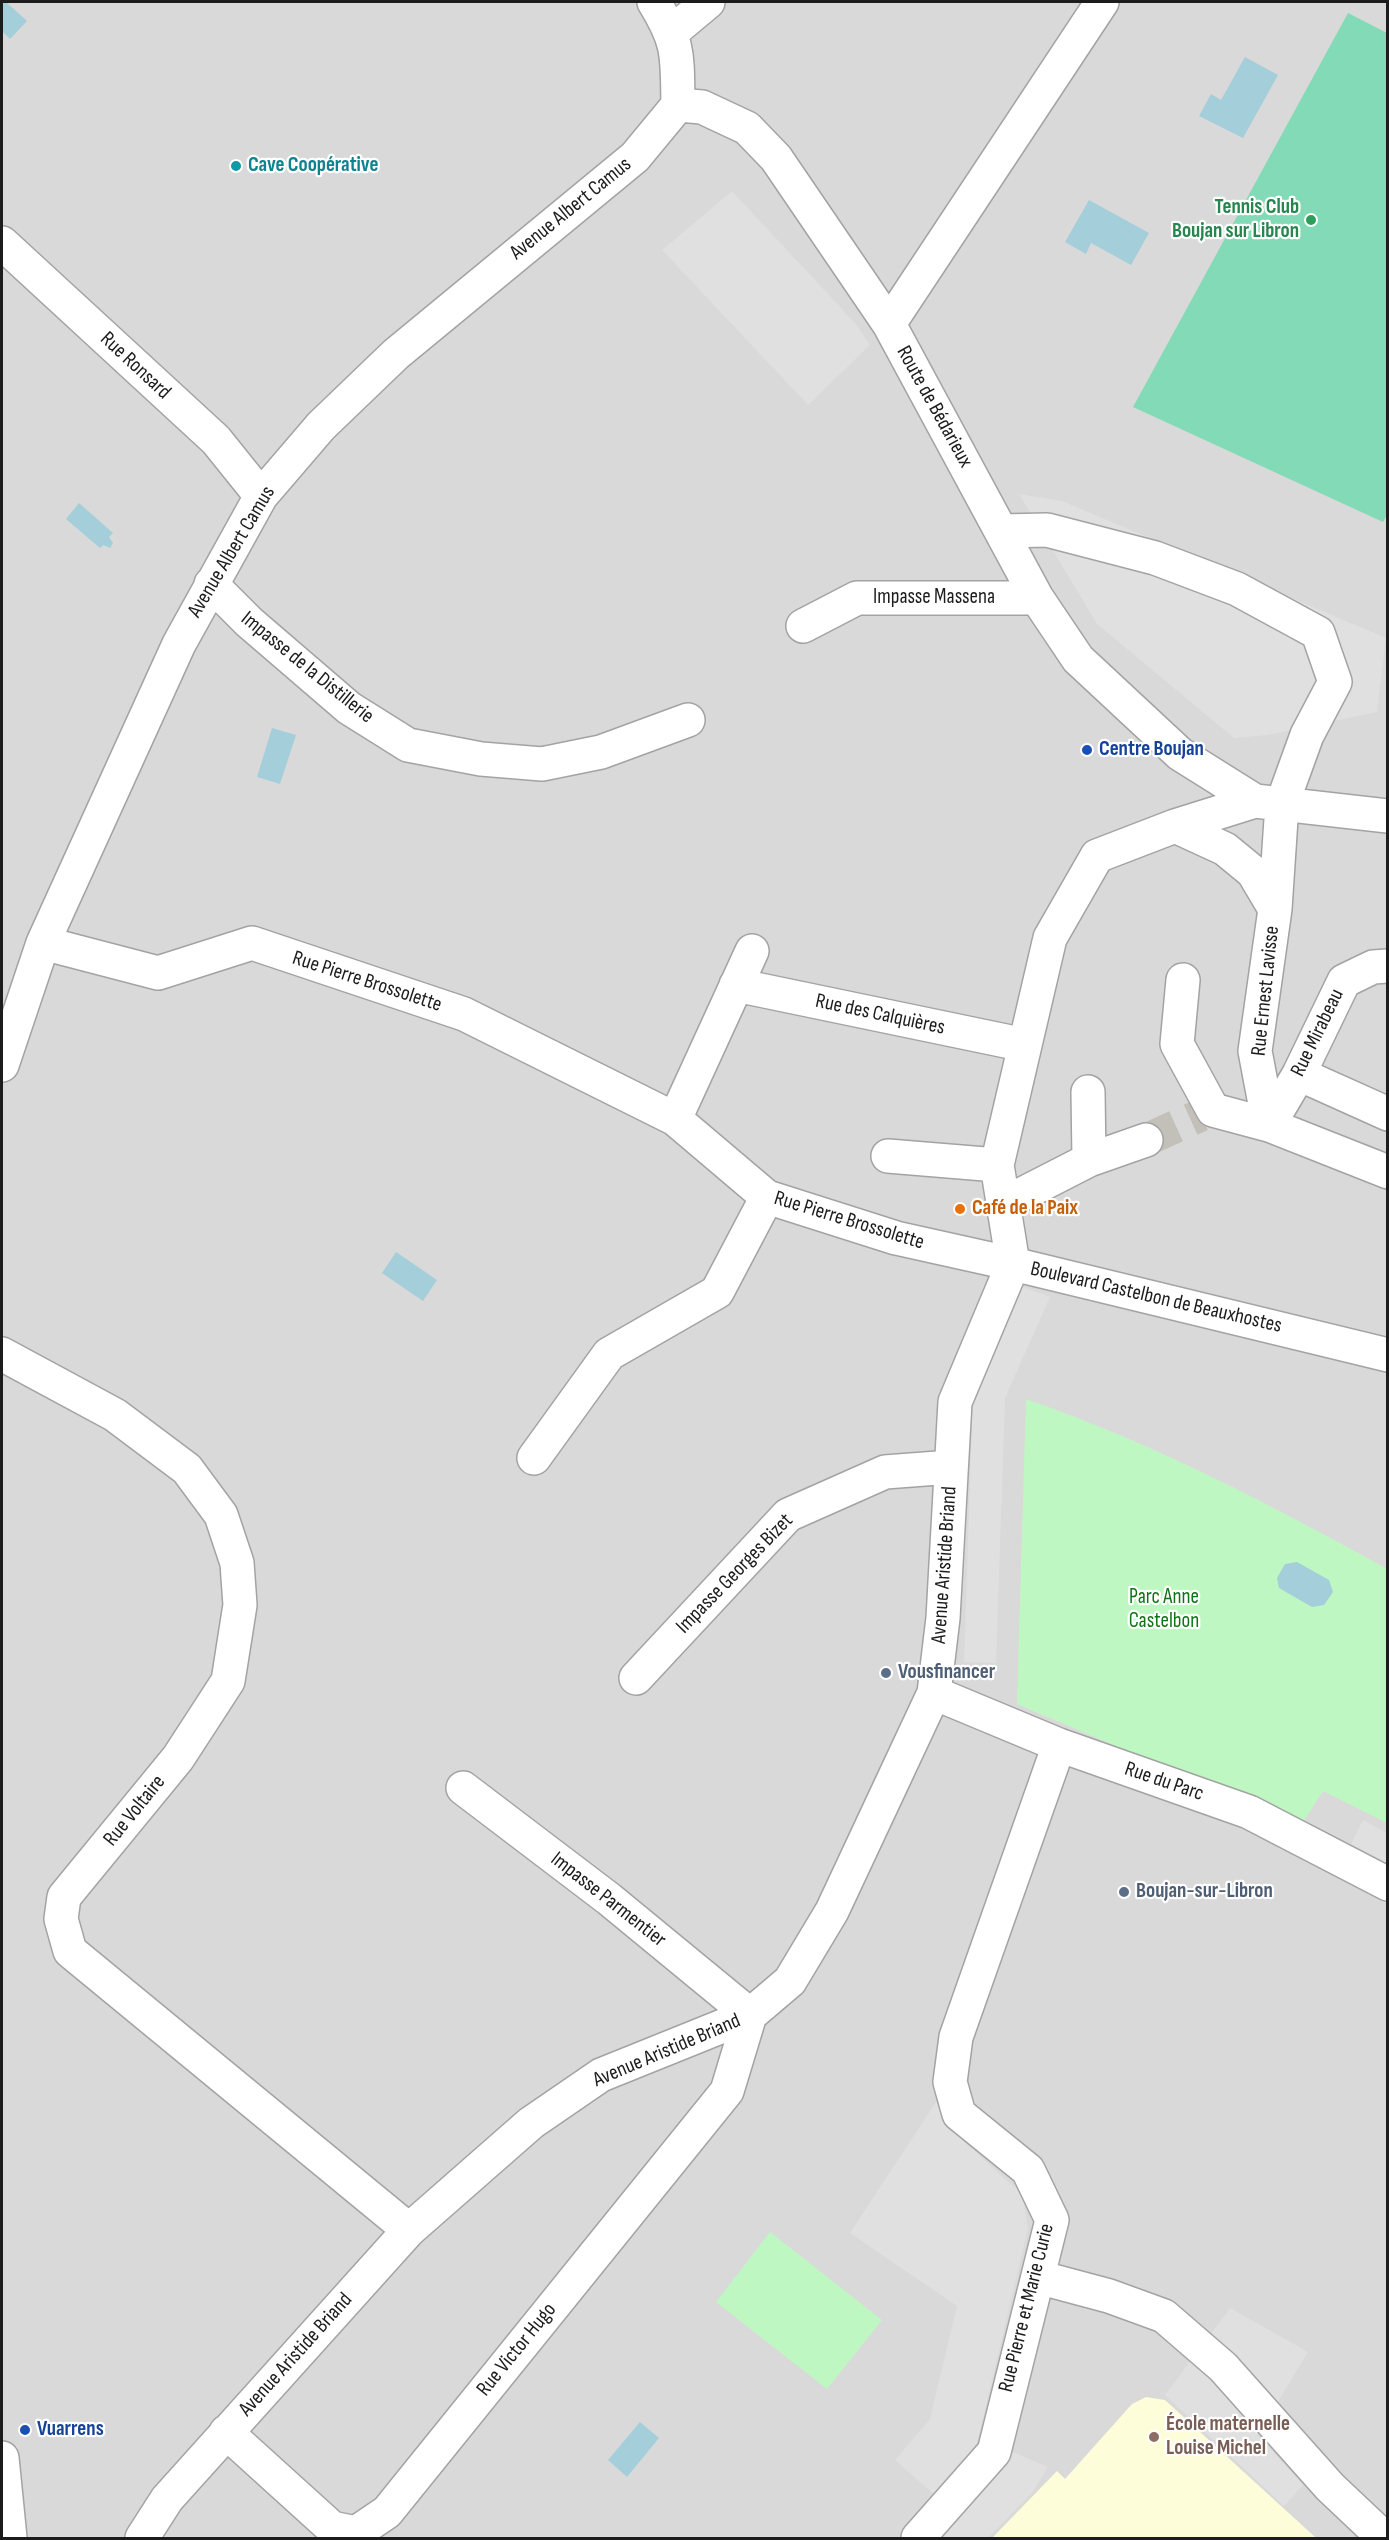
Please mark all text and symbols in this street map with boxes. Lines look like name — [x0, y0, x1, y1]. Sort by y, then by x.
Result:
street label: Avenue Albert Camus — [505, 152, 637, 266]
place label: Cave Coopérative — [248, 153, 378, 179]
marker: Cave Coopérative — [229, 159, 243, 173]
place label: Tennis Club Boujan sur Libron — [1172, 195, 1299, 245]
marker: Tennis Club Boujan sur Libron — [1304, 213, 1318, 227]
street label: Rue Ronsard — [94, 327, 176, 405]
street label: Route de Bédarieux — [890, 342, 978, 472]
street label: Avenue Albert Camus — [183, 482, 281, 622]
street label: Impasse Massena — [873, 585, 995, 611]
street label: Impasse de la Distillerie — [235, 607, 379, 729]
place label: Centre Boujan — [1099, 737, 1204, 763]
marker: Centre Boujan — [1080, 743, 1094, 757]
street label: Rue Ernest Lavisse — [1247, 925, 1285, 1057]
street label: Rue Pierre Brossolette — [289, 946, 445, 1018]
street label: Rue Mirabeau — [1286, 985, 1350, 1081]
street label: Rue des Calquières — [813, 989, 947, 1041]
street label: Rue Pierre Brossolette — [771, 1186, 927, 1256]
place label: Café de la Paix — [972, 1196, 1078, 1222]
marker: Café de la Paix — [953, 1202, 967, 1216]
street label: Boulevard Castelbon de Beauxhostes — [1028, 1257, 1284, 1339]
street label: Avenue Aristide Briand — [927, 1486, 963, 1644]
street label: Impasse Georges Bizet — [671, 1509, 799, 1639]
park label: Parc Anne Castelbon — [1129, 1585, 1199, 1635]
place label: Vousfinancer — [898, 1660, 995, 1686]
marker: Vousfinancer — [879, 1666, 893, 1680]
street label: Rue du Parc — [1121, 1757, 1207, 1807]
street label: Rue Voltaire — [99, 1770, 171, 1852]
street label: Impasse Parmentier — [545, 1847, 671, 1953]
place label: Boujan-sur-Libron — [1136, 1879, 1273, 1905]
marker: Boujan-sur-Libron — [1117, 1885, 1131, 1899]
street label: Avenue Aristide Briand — [590, 2009, 744, 2093]
street label: Rue Pierre et Marie Curie — [994, 2221, 1060, 2395]
street label: Avenue Aristide Briand — [234, 2288, 358, 2422]
street label: Rue Victor Hugo — [472, 2298, 562, 2402]
place label: École maternelle Louise Michel — [1166, 2412, 1290, 2462]
place label: Vuarrens — [37, 2417, 104, 2443]
marker: Vuarrens — [18, 2423, 32, 2437]
marker: École maternelle Louise Michel — [1147, 2430, 1161, 2444]

